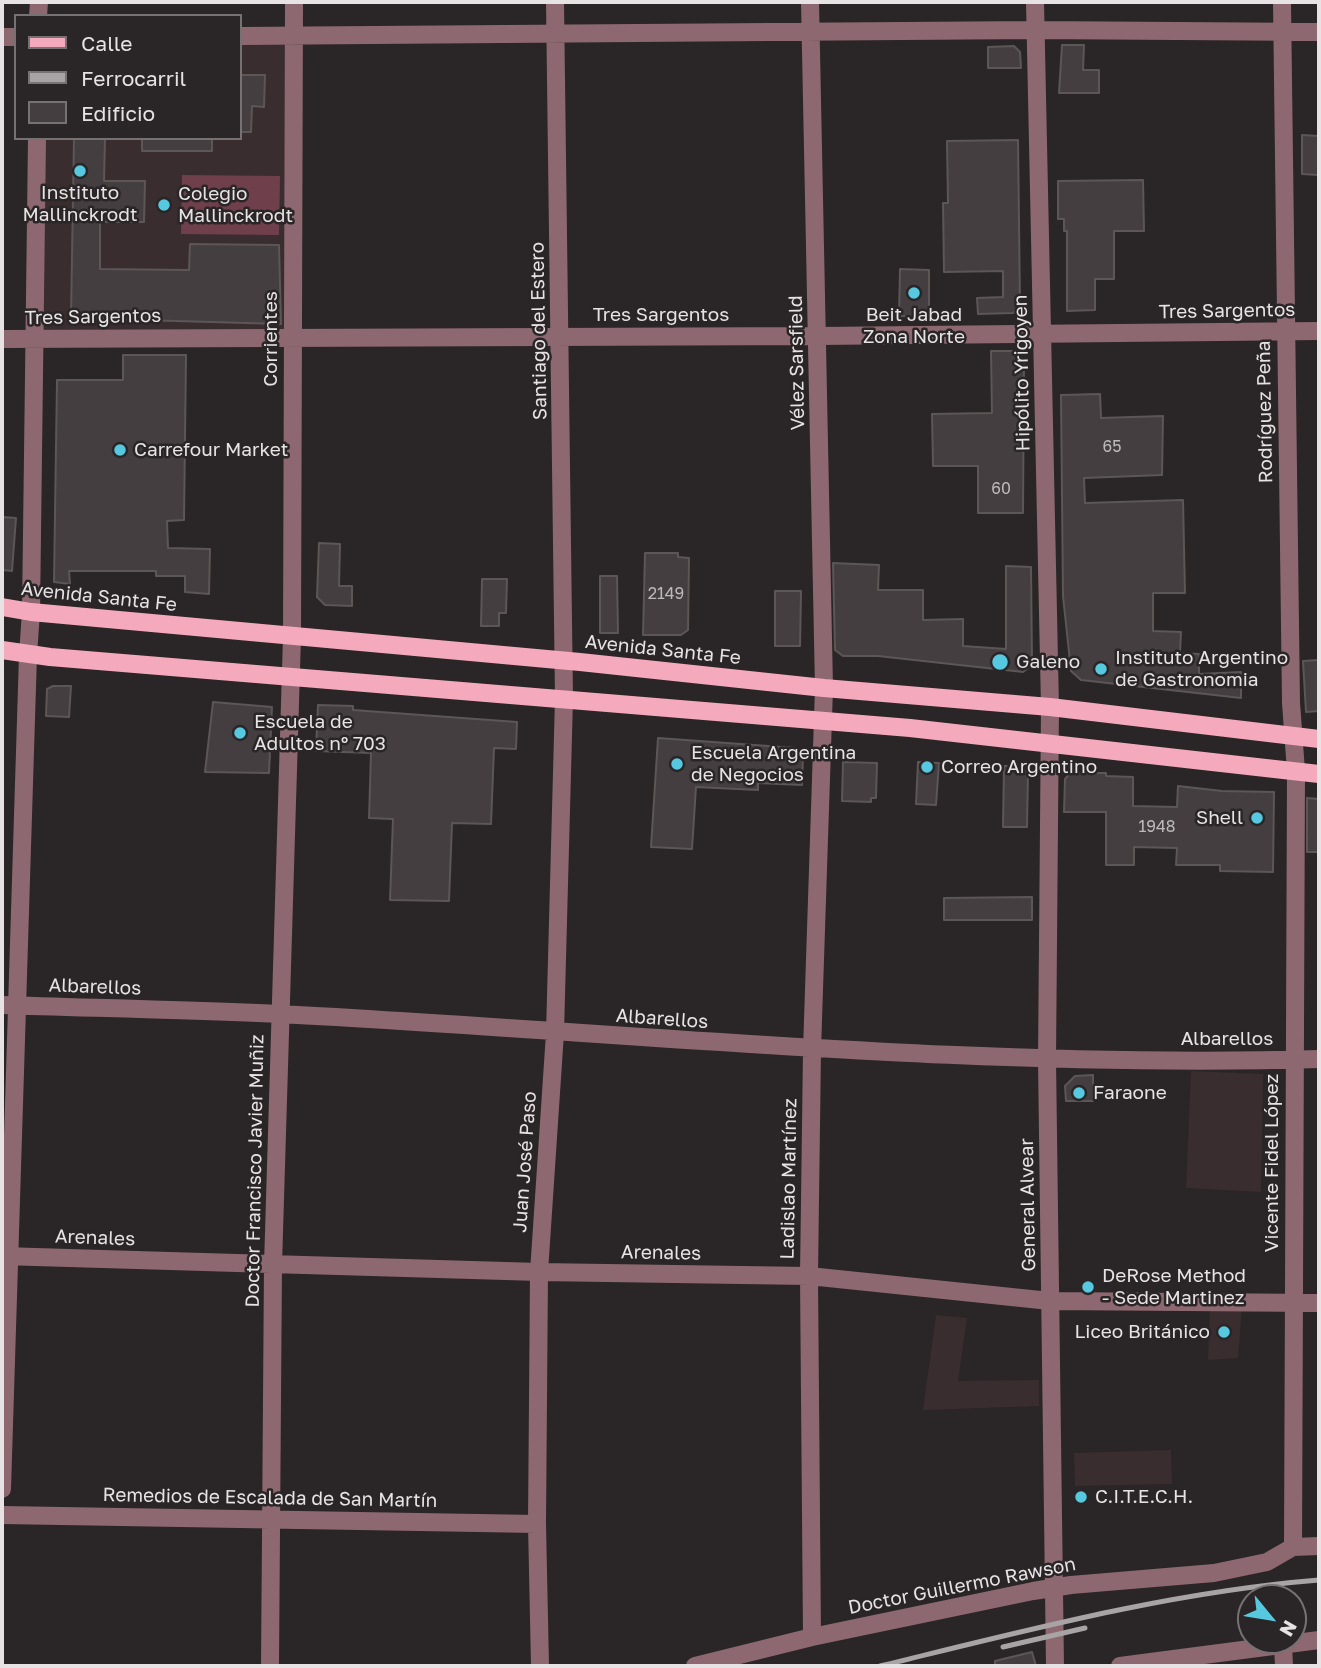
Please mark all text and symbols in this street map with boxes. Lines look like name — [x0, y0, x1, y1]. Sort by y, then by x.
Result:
legend — [14, 14, 242, 140]
text: Calle — [81, 30, 133, 56]
text: Ferrocarril — [81, 65, 186, 91]
text: Edificio — [81, 100, 155, 126]
marker: Instituto Mallinckrodt — [72, 163, 88, 179]
place label: Instituto Mallinckrodt — [22, 182, 138, 226]
place label: Colegio Mallinckrodt — [178, 183, 293, 227]
marker: Colegio Mallinckrodt — [156, 197, 172, 213]
street label: Santiago del Estero — [526, 242, 552, 420]
marker: Beit Jabad Zona Norte — [906, 285, 922, 301]
street label: Corrientes — [260, 291, 282, 387]
street label: Hipólito Yrigoyen — [1009, 294, 1035, 452]
street label: Vélez Sarsfield — [784, 295, 810, 431]
street label: Tres Sargentos — [1159, 298, 1295, 324]
street label: Tres Sargentos — [25, 304, 161, 330]
street label: Tres Sargentos — [593, 304, 729, 326]
place label: Beit Jabad Zona Norte — [863, 304, 965, 348]
street label: Rodríguez Peña — [1252, 340, 1278, 484]
house number: 65 — [1103, 437, 1121, 457]
place label: Carrefour Market — [134, 439, 288, 461]
marker: Carrefour Market — [112, 442, 128, 458]
house number: 60 — [991, 479, 1011, 499]
street label: Avenida Santa Fe — [20, 577, 178, 617]
house number: 2149 — [648, 584, 684, 604]
street label: Avenida Santa Fe — [584, 630, 742, 670]
place label: Instituto Argentino de Gastronomia — [1115, 647, 1288, 691]
place label: Galeno — [1016, 651, 1080, 673]
marker: Galeno — [990, 652, 1010, 672]
marker: Instituto Argentino de Gastronomia — [1093, 661, 1109, 677]
place label: Escuela de Adultos nº 703 — [254, 711, 386, 755]
marker: Escuela de Adultos nº 703 — [232, 725, 248, 741]
place label: Escuela Argentina de Negocios — [691, 742, 856, 786]
marker: Escuela Argentina de Negocios — [669, 756, 685, 772]
place label: Correo Argentino — [941, 756, 1097, 778]
marker: Correo Argentino — [919, 759, 935, 775]
place label: Shell — [1196, 807, 1243, 829]
marker: Shell — [1249, 810, 1265, 826]
house number: 1948 — [1139, 817, 1175, 837]
street label: Albarellos — [48, 974, 142, 1000]
street label: Albarellos — [615, 1004, 709, 1034]
street label: Albarellos — [1181, 1028, 1273, 1050]
street label: Doctor Francisco Javier Muñiz — [241, 1034, 269, 1308]
street label: Vicente Fidel López — [1261, 1074, 1283, 1252]
place label: Faraone — [1093, 1082, 1167, 1104]
marker: Faraone — [1071, 1085, 1087, 1101]
street label: Juan José Paso — [509, 1091, 541, 1233]
street label: Ladislao Martínez — [776, 1098, 802, 1260]
street label: General Alvear — [1015, 1138, 1041, 1272]
street label: Arenales — [54, 1225, 136, 1251]
street label: Arenales — [621, 1241, 701, 1265]
place label: DeRose Method - Sede Martinez — [1102, 1265, 1246, 1309]
marker: DeRose Method - Sede Martinez — [1080, 1279, 1096, 1295]
place label: Liceo Británico — [1074, 1321, 1210, 1343]
marker: Liceo Británico — [1216, 1324, 1232, 1340]
street label: Remedios de Escalada de San Martín — [102, 1484, 438, 1512]
place label: C.I.T.E.C.H. — [1095, 1486, 1193, 1508]
marker: C.I.T.E.C.H. — [1073, 1489, 1089, 1505]
street label: Doctor Guillermo Rawson — [846, 1553, 1078, 1619]
north arrow — [1237, 1584, 1307, 1654]
text: N — [1275, 1617, 1302, 1641]

